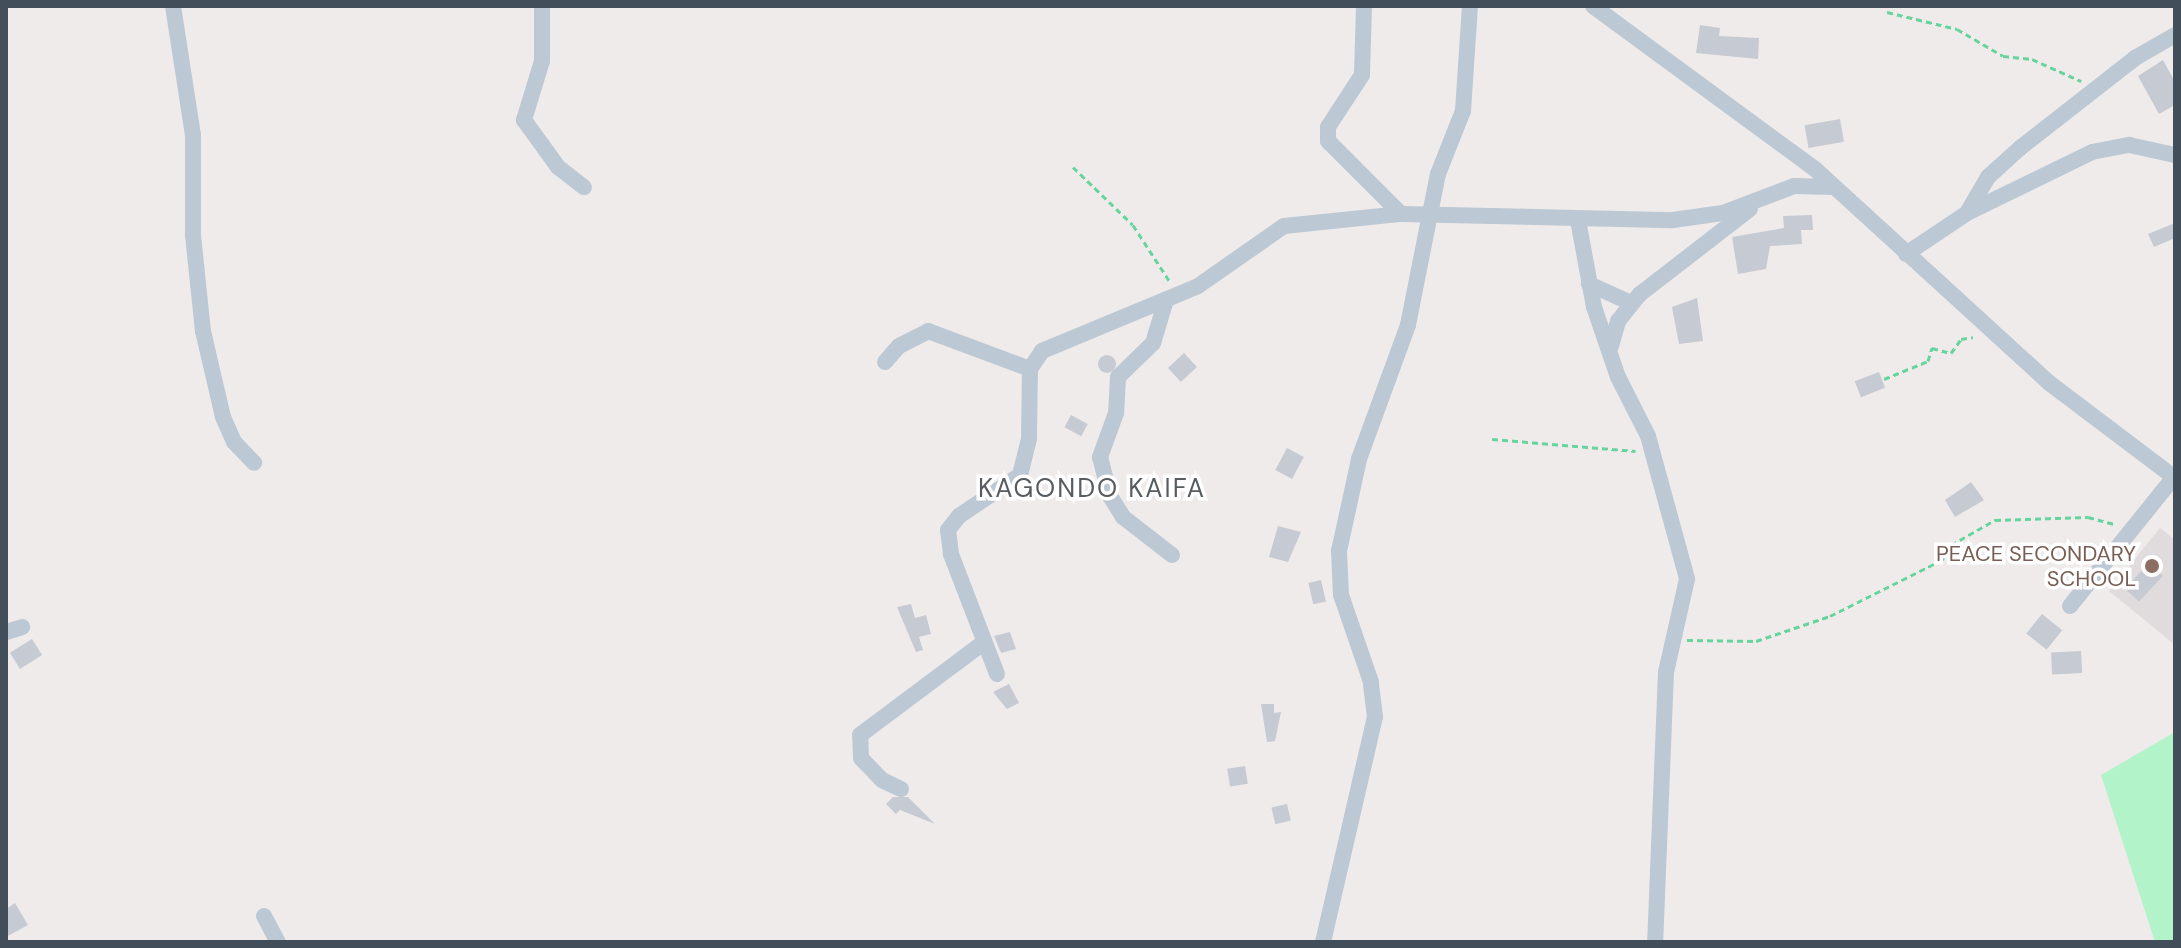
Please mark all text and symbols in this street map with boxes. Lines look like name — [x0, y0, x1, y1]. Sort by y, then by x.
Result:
district label: KAGONDO KAIFA — [978, 473, 1206, 505]
place label: PEACE SECONDARY SCHOOL — [1936, 540, 2136, 592]
marker: PEACE SECONDARY SCHOOL — [2143, 557, 2161, 575]

